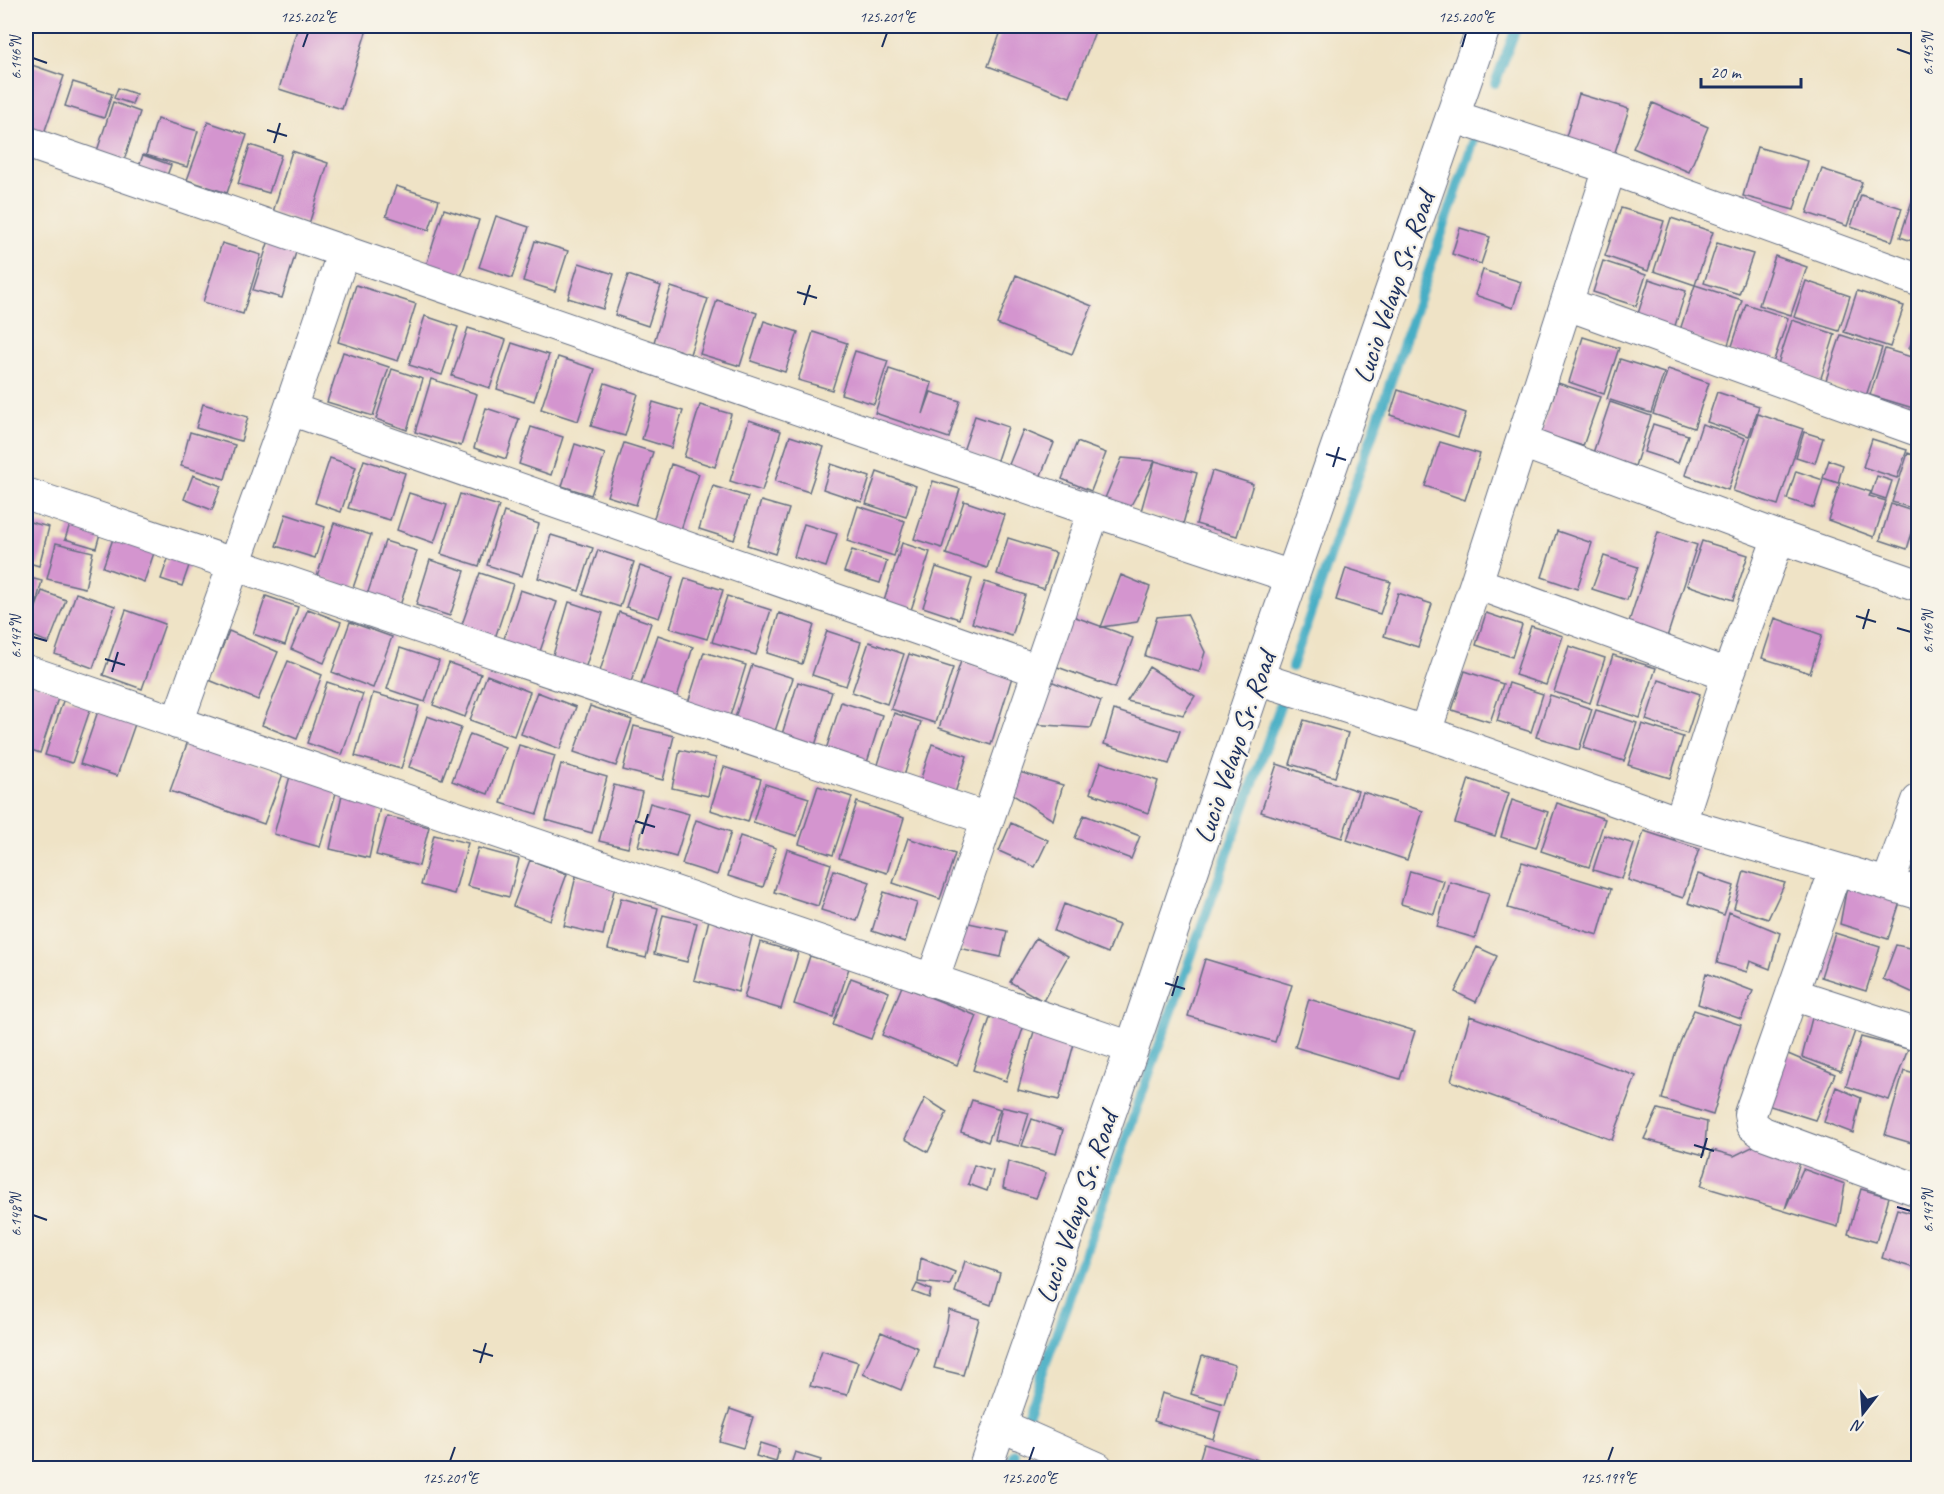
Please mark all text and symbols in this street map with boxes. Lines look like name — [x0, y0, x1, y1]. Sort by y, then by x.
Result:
text: 125.202°E — [280, 8, 338, 27]
text: 125.201°E — [859, 8, 917, 27]
text: 125.200°E — [1438, 8, 1496, 27]
text: 6.145°N — [1919, 29, 1938, 76]
text: 6.146°N — [7, 33, 26, 80]
scale bar — [1701, 51, 1802, 89]
text: 20 m — [1710, 61, 1743, 83]
street label: Lucio Velayo Sr. Road — [1344, 183, 1444, 387]
text: 6.146°N — [1919, 607, 1938, 654]
text: 6.147°N — [7, 612, 26, 659]
street label: Lucio Velayo Sr. Road — [1185, 643, 1285, 847]
street label: Lucio Velayo Sr. Road — [1027, 1103, 1127, 1307]
text: 6.147°N — [1919, 1186, 1938, 1233]
text: 6.148°N — [7, 1190, 26, 1237]
north arrow — [1833, 1383, 1893, 1443]
text: N — [1848, 1414, 1867, 1437]
text: 125.201°E — [422, 1469, 480, 1488]
text: 125.200°E — [1001, 1469, 1059, 1488]
text: 125.199°E — [1580, 1469, 1638, 1488]

